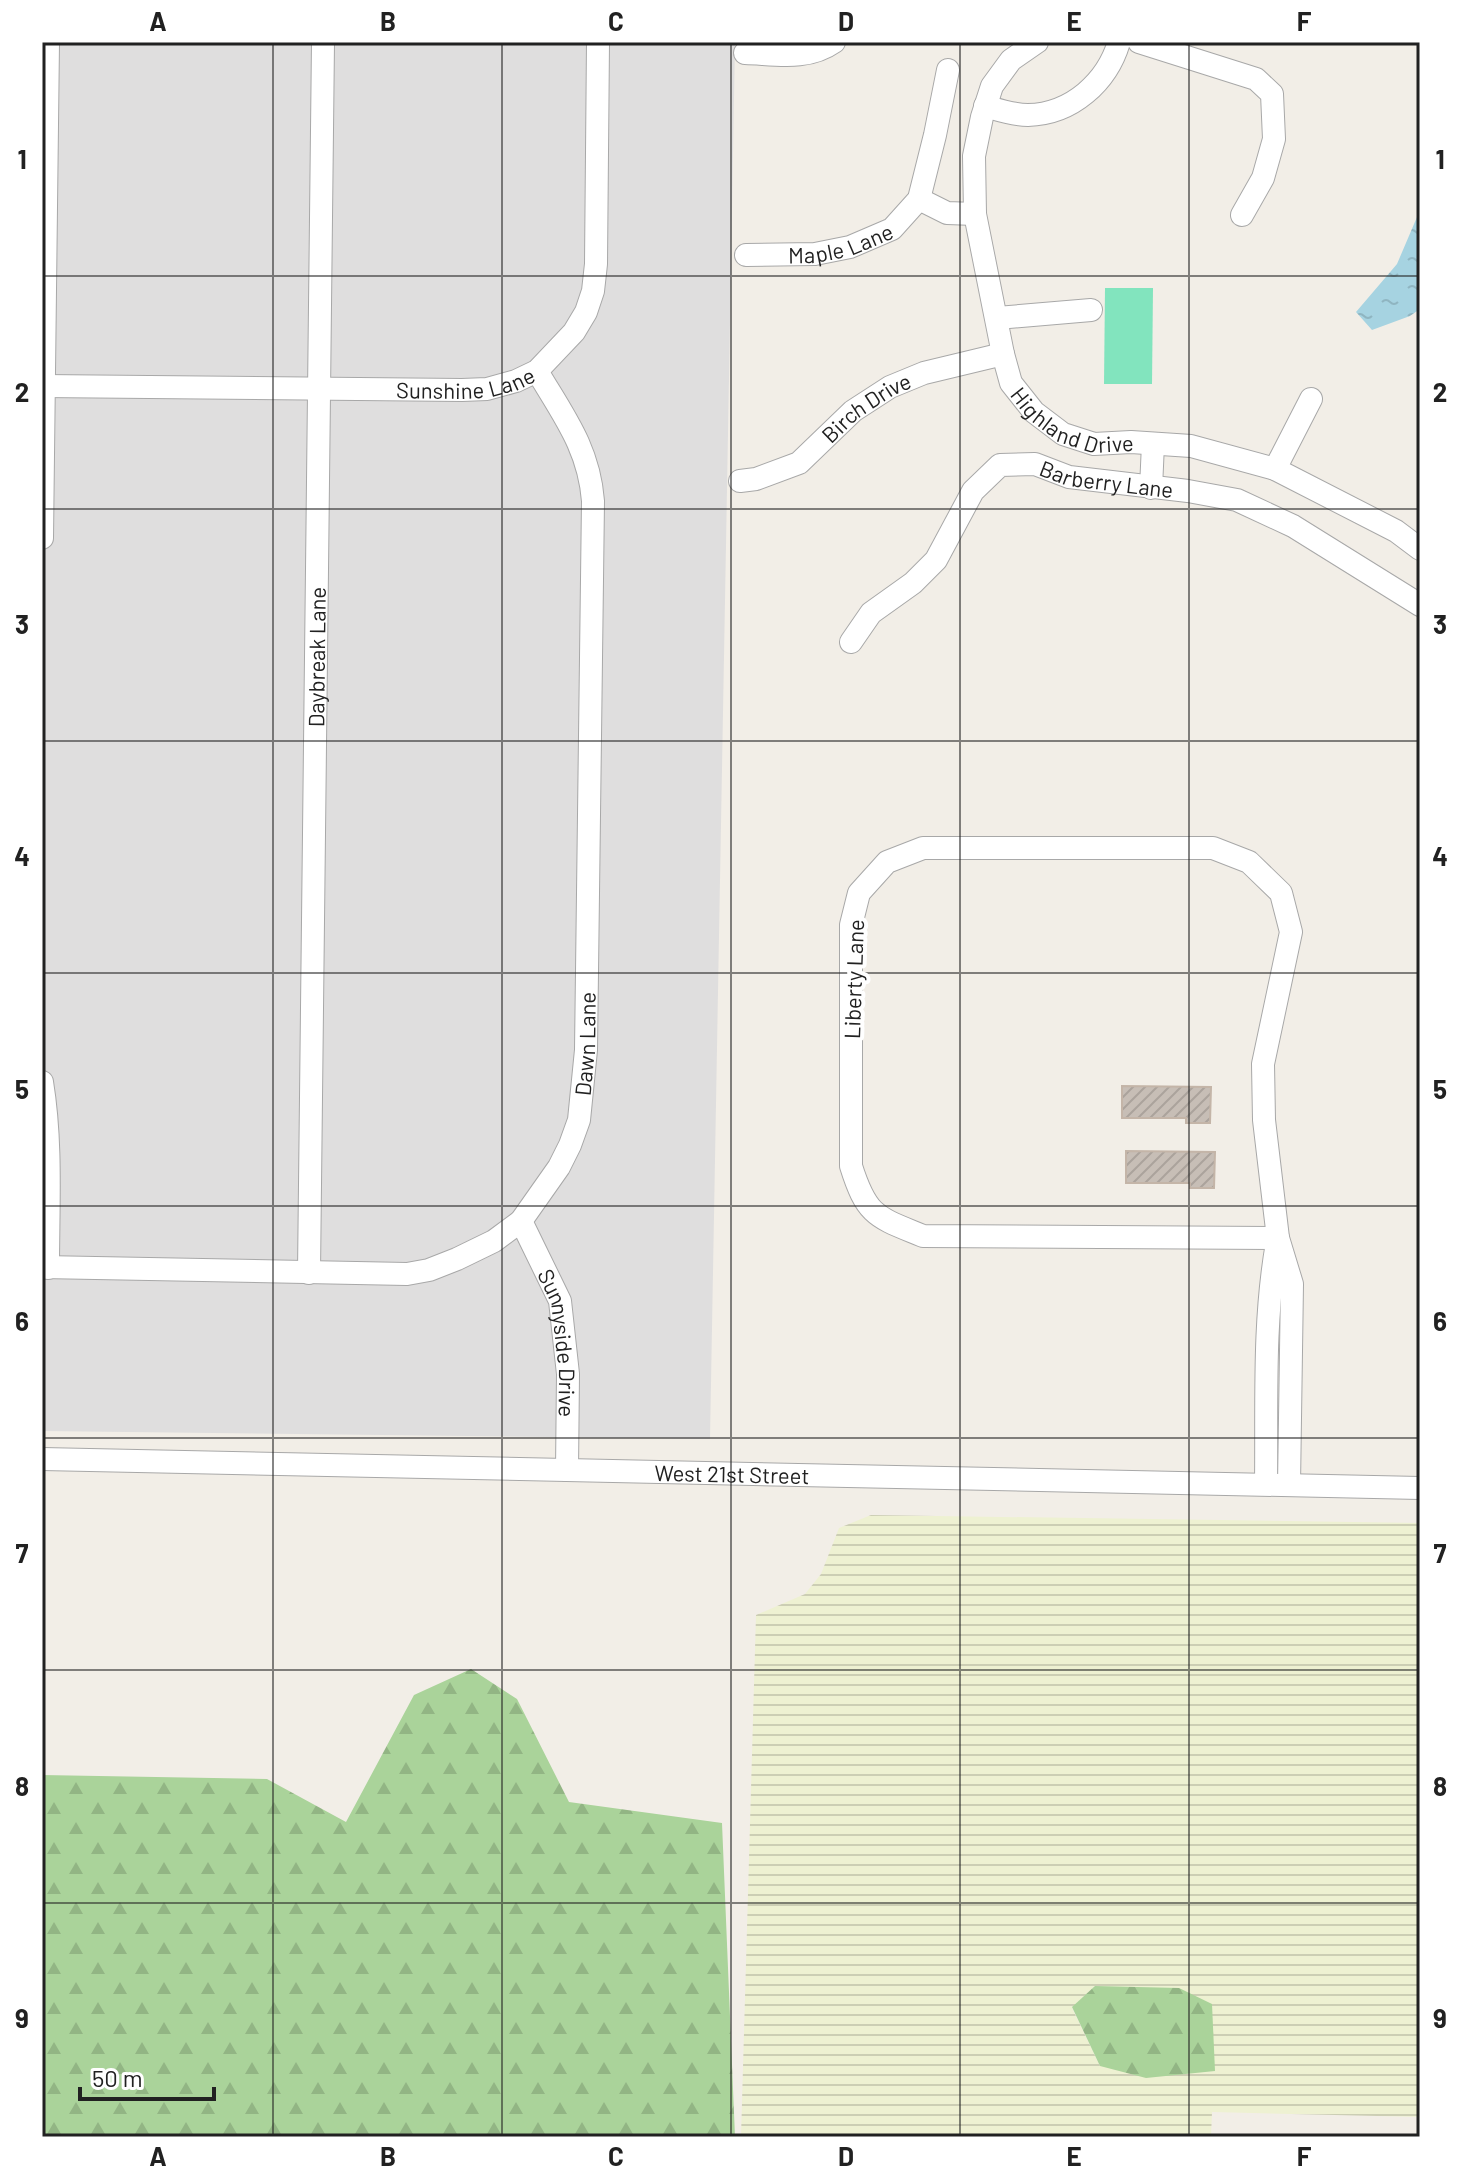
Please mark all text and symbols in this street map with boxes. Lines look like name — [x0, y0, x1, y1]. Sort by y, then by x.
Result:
text: A — [149, 5, 167, 36]
text: B — [380, 5, 396, 36]
text: C — [608, 5, 624, 36]
text: D — [838, 5, 854, 36]
text: E — [1066, 5, 1082, 36]
text: F — [1297, 5, 1312, 36]
text: 1 — [17, 143, 27, 174]
text: 1 — [1435, 143, 1445, 174]
street label: Maple Lane — [788, 217, 897, 267]
street label: Sunshine Lane — [396, 361, 538, 403]
street label: Birch Drive — [816, 367, 914, 447]
text: 2 — [15, 376, 29, 407]
text: 2 — [1433, 376, 1447, 407]
street label: Highland Drive — [1006, 381, 1134, 458]
street label: Barberry Lane — [1036, 454, 1175, 502]
street label: Daybreak Lane — [302, 587, 330, 727]
text: 3 — [15, 608, 29, 639]
text: 3 — [1433, 608, 1447, 639]
text: 4 — [14, 840, 30, 871]
text: 4 — [1432, 840, 1448, 871]
street label: Liberty Lane — [838, 919, 868, 1039]
street label: Dawn Lane — [569, 992, 600, 1097]
text: 5 — [15, 1073, 29, 1104]
text: 5 — [1433, 1073, 1447, 1104]
street label: Sunnyside Drive — [533, 1264, 581, 1417]
text: 6 — [15, 1305, 29, 1336]
text: 6 — [1433, 1305, 1447, 1336]
street label: West 21st Street — [654, 1459, 810, 1488]
text: 7 — [16, 1537, 29, 1568]
text: 7 — [1434, 1537, 1447, 1568]
text: 8 — [15, 1770, 29, 1801]
text: 8 — [1433, 1770, 1447, 1801]
text: 9 — [15, 2002, 29, 2033]
text: 9 — [1433, 2002, 1447, 2033]
scale bar — [80, 2051, 214, 2101]
text: 50 m — [92, 2063, 143, 2092]
text: A — [149, 2140, 167, 2171]
text: B — [380, 2140, 396, 2171]
text: C — [608, 2140, 624, 2171]
text: D — [838, 2140, 854, 2171]
text: E — [1066, 2140, 1082, 2171]
text: F — [1297, 2140, 1312, 2171]

